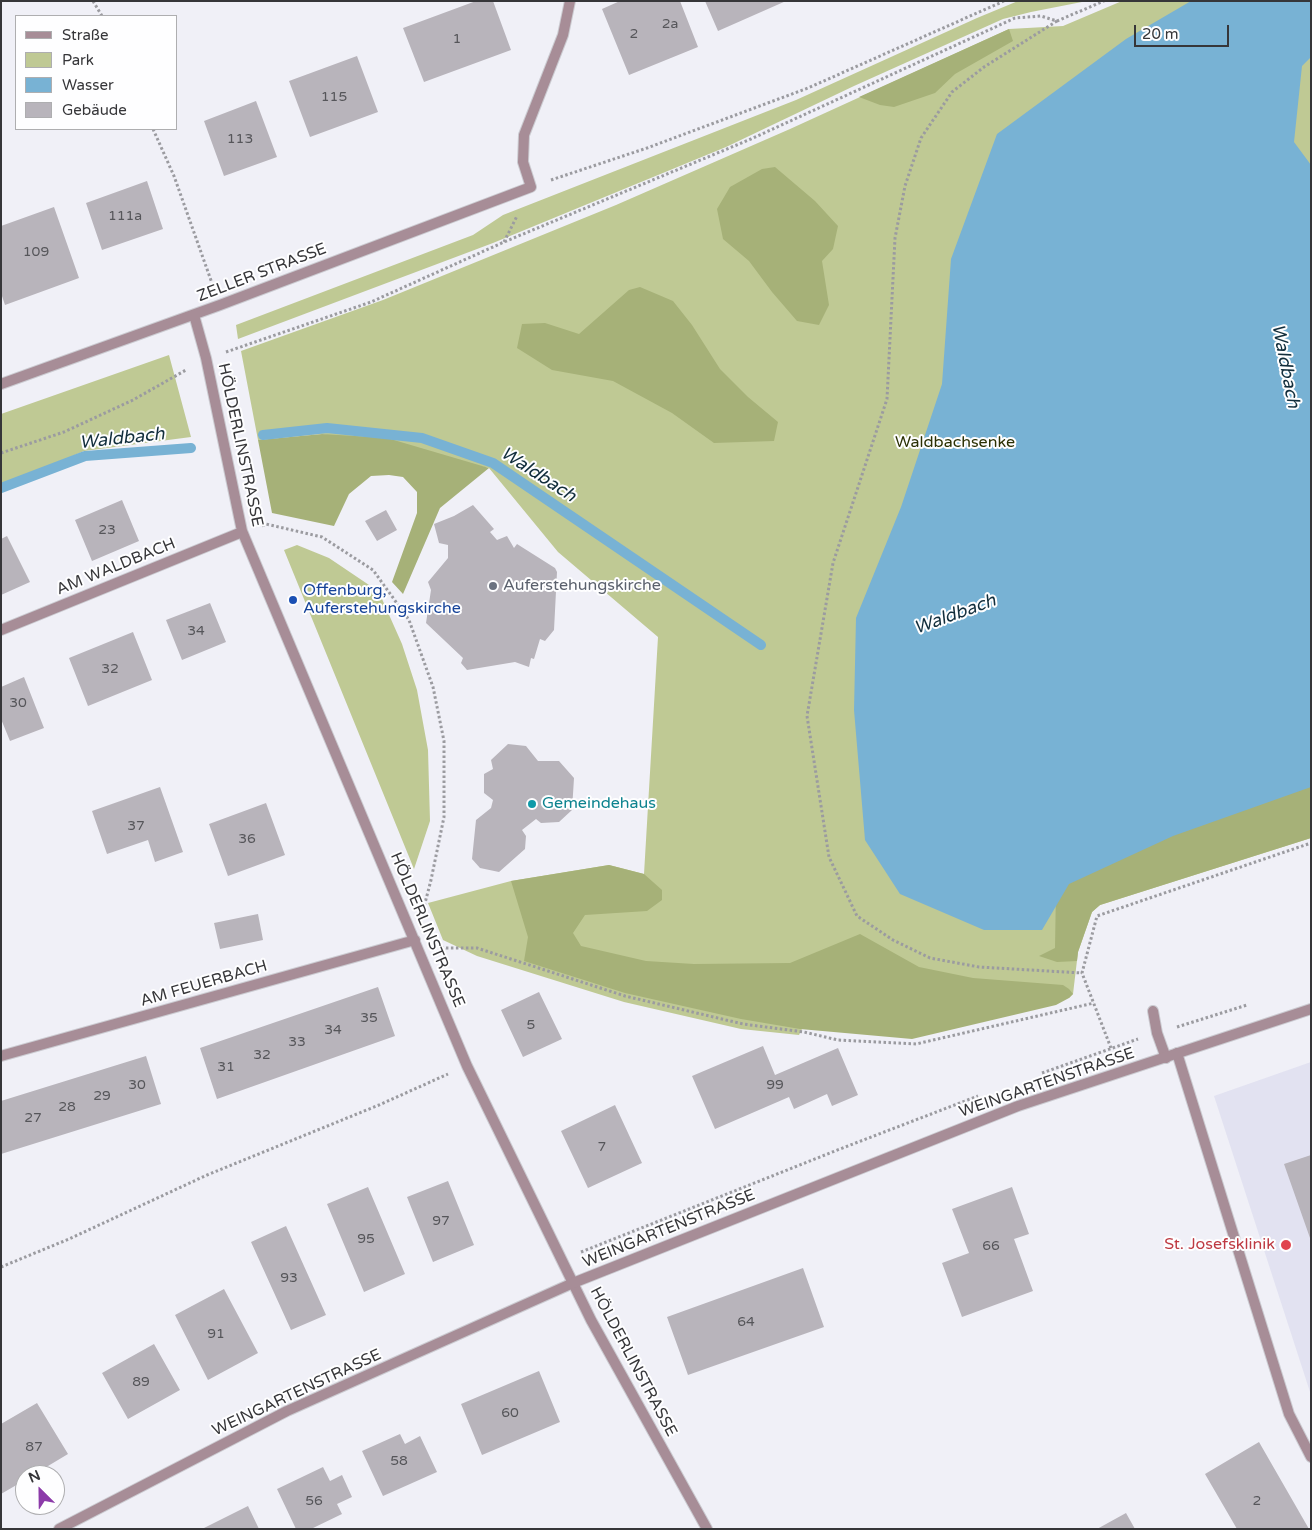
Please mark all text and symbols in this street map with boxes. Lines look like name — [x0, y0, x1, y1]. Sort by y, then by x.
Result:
legend — [15, 15, 178, 130]
scale bar — [1137, 15, 1232, 47]
house number: 2a — [662, 16, 678, 32]
text: 20 m — [1142, 25, 1179, 43]
text: Straße — [62, 26, 108, 44]
house number: 2 — [630, 26, 638, 42]
house number: 1 — [453, 31, 461, 47]
text: Park — [62, 51, 94, 69]
text: Wasser — [62, 76, 114, 94]
house number: 115 — [321, 89, 347, 105]
text: Gebäude — [62, 101, 127, 119]
house number: 113 — [227, 131, 253, 147]
house number: 111a — [108, 208, 142, 224]
street label: ZELLER STRASSE — [195, 240, 329, 306]
house number: 109 — [23, 244, 49, 260]
water label: Waldbach — [1266, 322, 1304, 410]
street label: HÖLDERLINSTRASSE — [213, 361, 267, 529]
water label: Waldbach — [78, 424, 166, 454]
park label: Waldbachsenke — [895, 433, 1015, 453]
water label: Waldbach — [496, 443, 580, 507]
house number: 23 — [98, 522, 116, 538]
street label: AM WALDBACH — [54, 534, 178, 600]
place label: Auferstehungskirche — [503, 576, 661, 596]
marker: Auferstehungskirche — [487, 580, 499, 592]
place label: Offenburg, Auferstehungskirche — [303, 581, 461, 619]
water label: Waldbach — [911, 590, 999, 640]
marker: Offenburg, Auferstehungskirche — [287, 594, 299, 606]
house number: 34 — [187, 623, 205, 639]
house number: 32 — [101, 661, 119, 677]
house number: 30 — [9, 695, 27, 711]
place label: Gemeindehaus — [542, 794, 656, 814]
marker: Gemeindehaus — [526, 798, 538, 810]
house number: 37 — [127, 818, 145, 834]
house number: 36 — [238, 831, 256, 847]
street label: HÖLDERLINSTRASSE — [386, 849, 468, 1011]
street label: AM FEUERBACH — [138, 957, 270, 1011]
house number: 35 — [360, 1010, 378, 1026]
house number: 5 — [527, 1017, 535, 1033]
house number: 34 — [324, 1022, 342, 1038]
house number: 33 — [288, 1034, 306, 1050]
street label: WEINGARTENSTRASSE — [957, 1044, 1137, 1122]
house number: 32 — [253, 1047, 271, 1063]
house number: 31 — [217, 1059, 235, 1075]
house number: 30 — [128, 1077, 146, 1093]
house number: 99 — [766, 1077, 784, 1093]
house number: 29 — [93, 1088, 111, 1104]
house number: 28 — [58, 1099, 76, 1115]
house number: 27 — [24, 1110, 42, 1126]
house number: 7 — [598, 1139, 606, 1155]
street label: WEINGARTENSTRASSE — [580, 1186, 758, 1272]
house number: 97 — [432, 1213, 450, 1229]
house number: 95 — [357, 1231, 375, 1247]
place label: St. Josefsklinik — [1164, 1235, 1275, 1255]
house number: 66 — [982, 1238, 1000, 1254]
marker: St. Josefsklinik — [1279, 1238, 1293, 1252]
house number: 93 — [280, 1270, 298, 1286]
street label: HÖLDERLINSTRASSE — [585, 1284, 681, 1440]
house number: 64 — [737, 1314, 755, 1330]
house number: 91 — [207, 1326, 225, 1342]
street label: WEINGARTENSTRASSE — [209, 1345, 385, 1441]
house number: 89 — [132, 1374, 150, 1390]
house number: 60 — [501, 1405, 519, 1421]
house number: 87 — [25, 1439, 43, 1455]
house number: 58 — [390, 1453, 408, 1469]
north arrow — [15, 1465, 65, 1515]
text: N — [26, 1467, 43, 1487]
house number: 56 — [305, 1493, 323, 1509]
house number: 2 — [1253, 1493, 1261, 1509]

